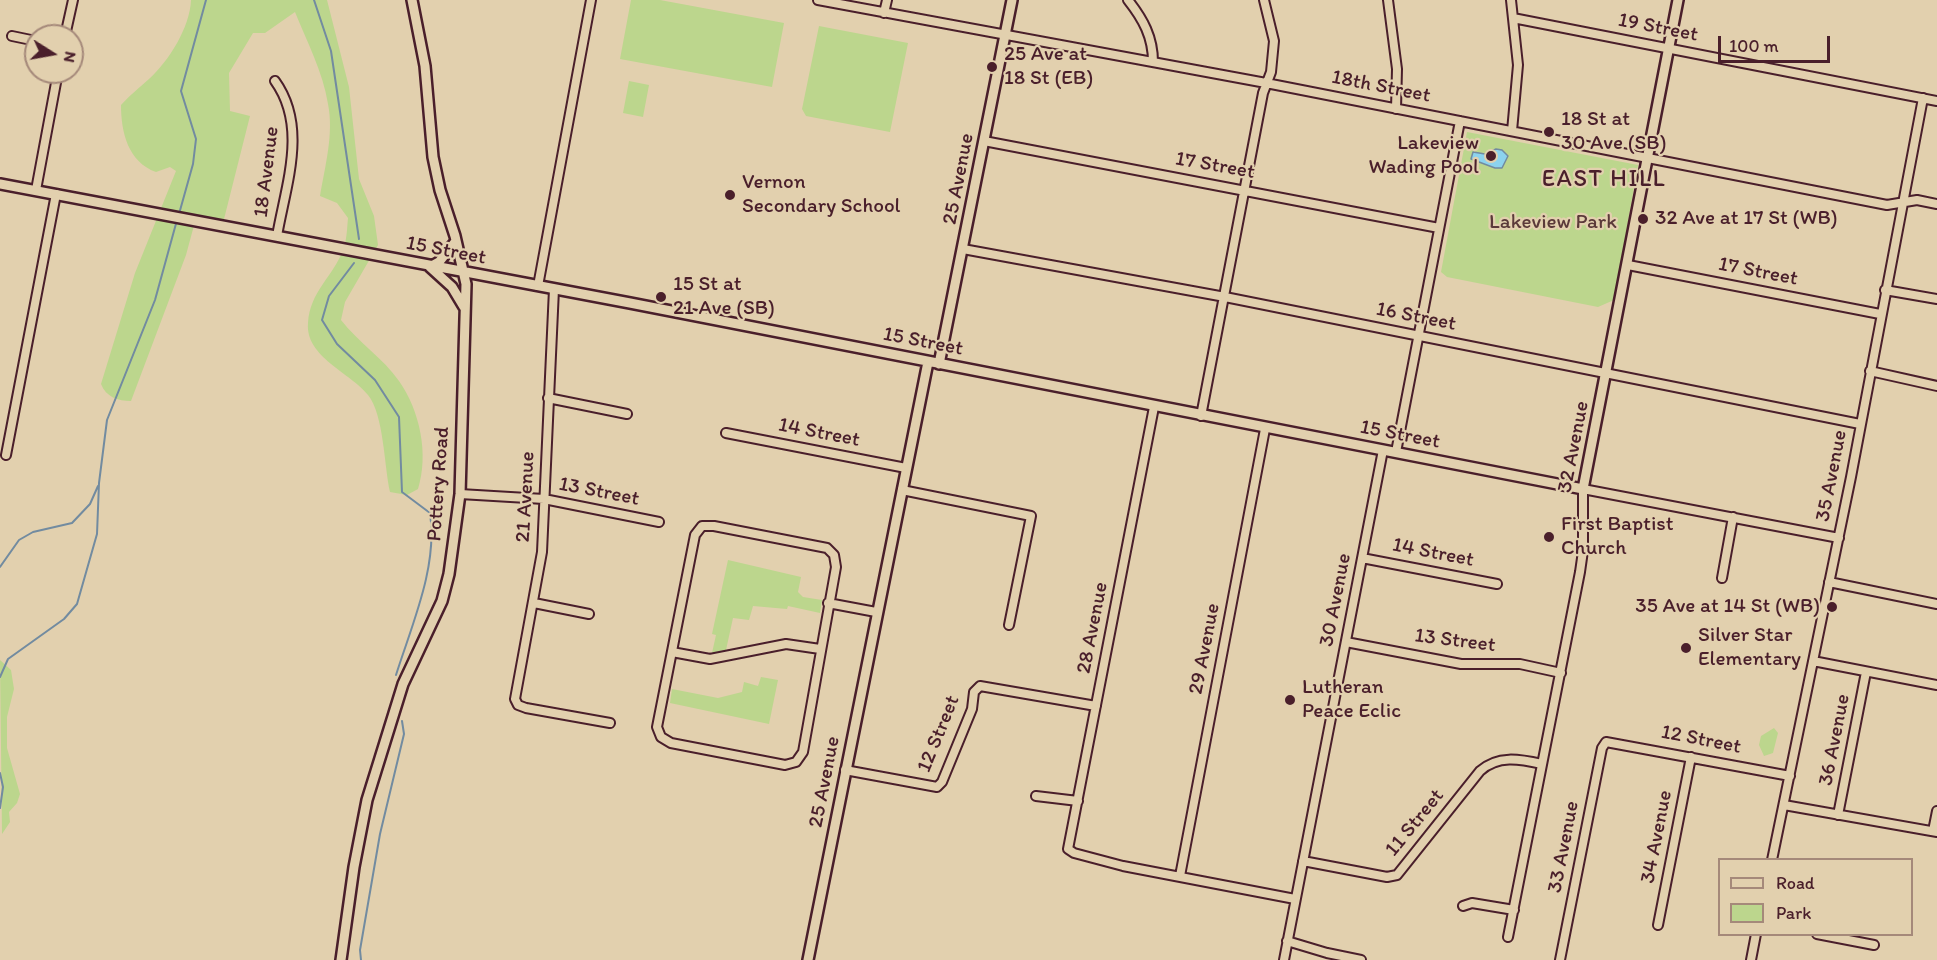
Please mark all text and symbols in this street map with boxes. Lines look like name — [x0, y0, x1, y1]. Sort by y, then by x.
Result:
street label: 19 Street — [1616, 8, 1700, 48]
north arrow — [24, 24, 84, 84]
scale bar — [1721, 24, 1834, 62]
text: 100 m — [1729, 35, 1779, 57]
place label: 25 Ave at 18 St (EB) — [1004, 42, 1093, 92]
text: N — [60, 50, 81, 64]
marker: 25 Ave at 18 St (EB) — [985, 60, 999, 74]
street label: 18th Street — [1329, 65, 1433, 109]
place label: 18 St at 30 Ave (SB) — [1561, 107, 1666, 157]
street label: 18 Avenue — [249, 125, 285, 219]
marker: 18 St at 30 Ave (SB) — [1542, 125, 1556, 139]
street label: 25 Avenue — [938, 131, 980, 227]
place label: Lakeview Wading Pool — [1368, 131, 1479, 181]
street label: 17 Street — [1173, 147, 1257, 185]
marker: Lakeview Wading Pool — [1484, 149, 1498, 163]
district label: EAST HILL — [1542, 166, 1666, 194]
place label: Vernon Secondary School — [742, 170, 901, 220]
marker: Vernon Secondary School — [723, 188, 737, 202]
place label: 32 Ave at 17 St (WB) — [1655, 206, 1838, 232]
park label: Lakeview Park — [1489, 210, 1617, 236]
marker: 32 Ave at 17 St (WB) — [1636, 212, 1650, 226]
street label: 15 Street — [404, 231, 488, 271]
street label: 17 Street — [1716, 252, 1800, 292]
place label: 15 St at 21 Ave (SB) — [673, 272, 775, 322]
marker: 15 St at 21 Ave (SB) — [654, 290, 668, 304]
street label: 16 Street — [1374, 297, 1458, 337]
street label: 15 Street — [881, 322, 965, 362]
street label: 32 Avenue — [1553, 399, 1595, 495]
street label: 14 Street — [776, 413, 862, 453]
street label: 15 Street — [1358, 415, 1442, 455]
street label: Pottery Road — [422, 426, 456, 542]
street label: 35 Avenue — [1811, 428, 1853, 524]
street label: 21 Avenue — [511, 451, 541, 543]
street label: 13 Street — [557, 472, 641, 512]
place label: First Baptist Church — [1561, 512, 1674, 562]
marker: First Baptist Church — [1542, 530, 1556, 544]
street label: 14 Street — [1390, 533, 1476, 573]
street label: 30 Avenue — [1315, 551, 1357, 649]
street label: 28 Avenue — [1072, 580, 1114, 676]
place label: 35 Ave at 14 St (WB) — [1635, 594, 1820, 620]
marker: 35 Ave at 14 St (WB) — [1825, 600, 1839, 614]
street label: 29 Avenue — [1184, 601, 1226, 697]
place label: Silver Star Elementary — [1698, 623, 1801, 673]
street label: 13 Street — [1413, 624, 1497, 658]
marker: Silver Star Elementary — [1679, 641, 1693, 655]
place label: Lutheran Peace Eclic — [1302, 675, 1401, 725]
street label: 12 Street — [912, 692, 966, 776]
street label: 36 Avenue — [1814, 692, 1856, 788]
marker: Lutheran Peace Eclic — [1283, 693, 1297, 707]
street label: 12 Street — [1659, 720, 1743, 760]
street label: 25 Avenue — [804, 734, 846, 830]
street label: 11 Street — [1380, 784, 1450, 862]
street label: 34 Avenue — [1636, 788, 1678, 886]
street label: 33 Avenue — [1543, 799, 1585, 895]
legend — [1718, 858, 1913, 936]
text: Road — [1776, 872, 1815, 894]
text: Park — [1776, 902, 1811, 924]

